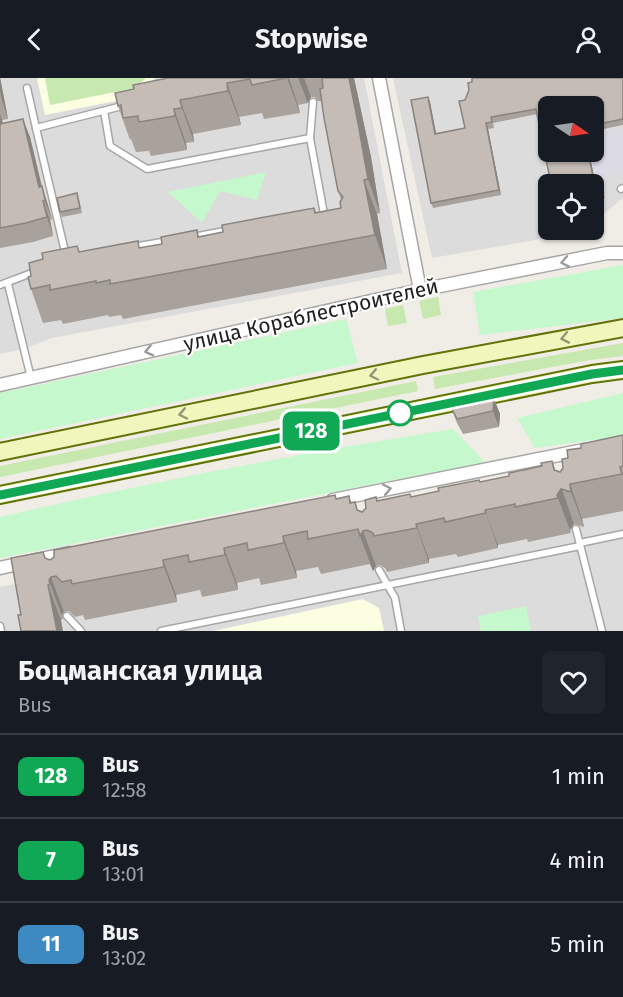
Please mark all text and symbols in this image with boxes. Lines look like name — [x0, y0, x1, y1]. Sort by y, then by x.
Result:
icon: back — [18, 23, 51, 56]
text: Stopwise — [255, 23, 368, 55]
icon: person — [572, 23, 605, 56]
north arrow — [538, 96, 604, 162]
map controls — [538, 96, 604, 240]
button: locate — [538, 174, 604, 240]
one-way arrow — [561, 254, 571, 267]
street label: улица Кораблестроителей — [181, 273, 441, 357]
one-way arrow — [561, 331, 571, 344]
one-way arrow — [144, 344, 154, 357]
one-way arrow — [369, 368, 379, 381]
unlabelled marker — [387, 400, 413, 426]
one-way arrow — [178, 407, 188, 420]
line badge: 128 — [276, 412, 346, 450]
text: 128 — [295, 418, 327, 444]
one-way arrow — [381, 483, 391, 496]
button: heart — [542, 651, 605, 714]
text: Боцманская улица — [18, 654, 263, 687]
text: Bus — [18, 693, 51, 717]
text: Bus — [102, 751, 139, 778]
text: 128 — [35, 763, 67, 789]
text: 1 min — [552, 763, 605, 790]
text: 12:58 — [102, 778, 146, 802]
text: Bus — [102, 835, 139, 862]
text: 7 — [46, 847, 56, 873]
text: 4 min — [550, 847, 605, 874]
text: 13:01 — [102, 862, 145, 886]
text: Bus — [102, 919, 139, 946]
text: 11 — [41, 931, 61, 957]
text: 5 min — [550, 931, 605, 958]
text: 13:02 — [102, 946, 146, 970]

